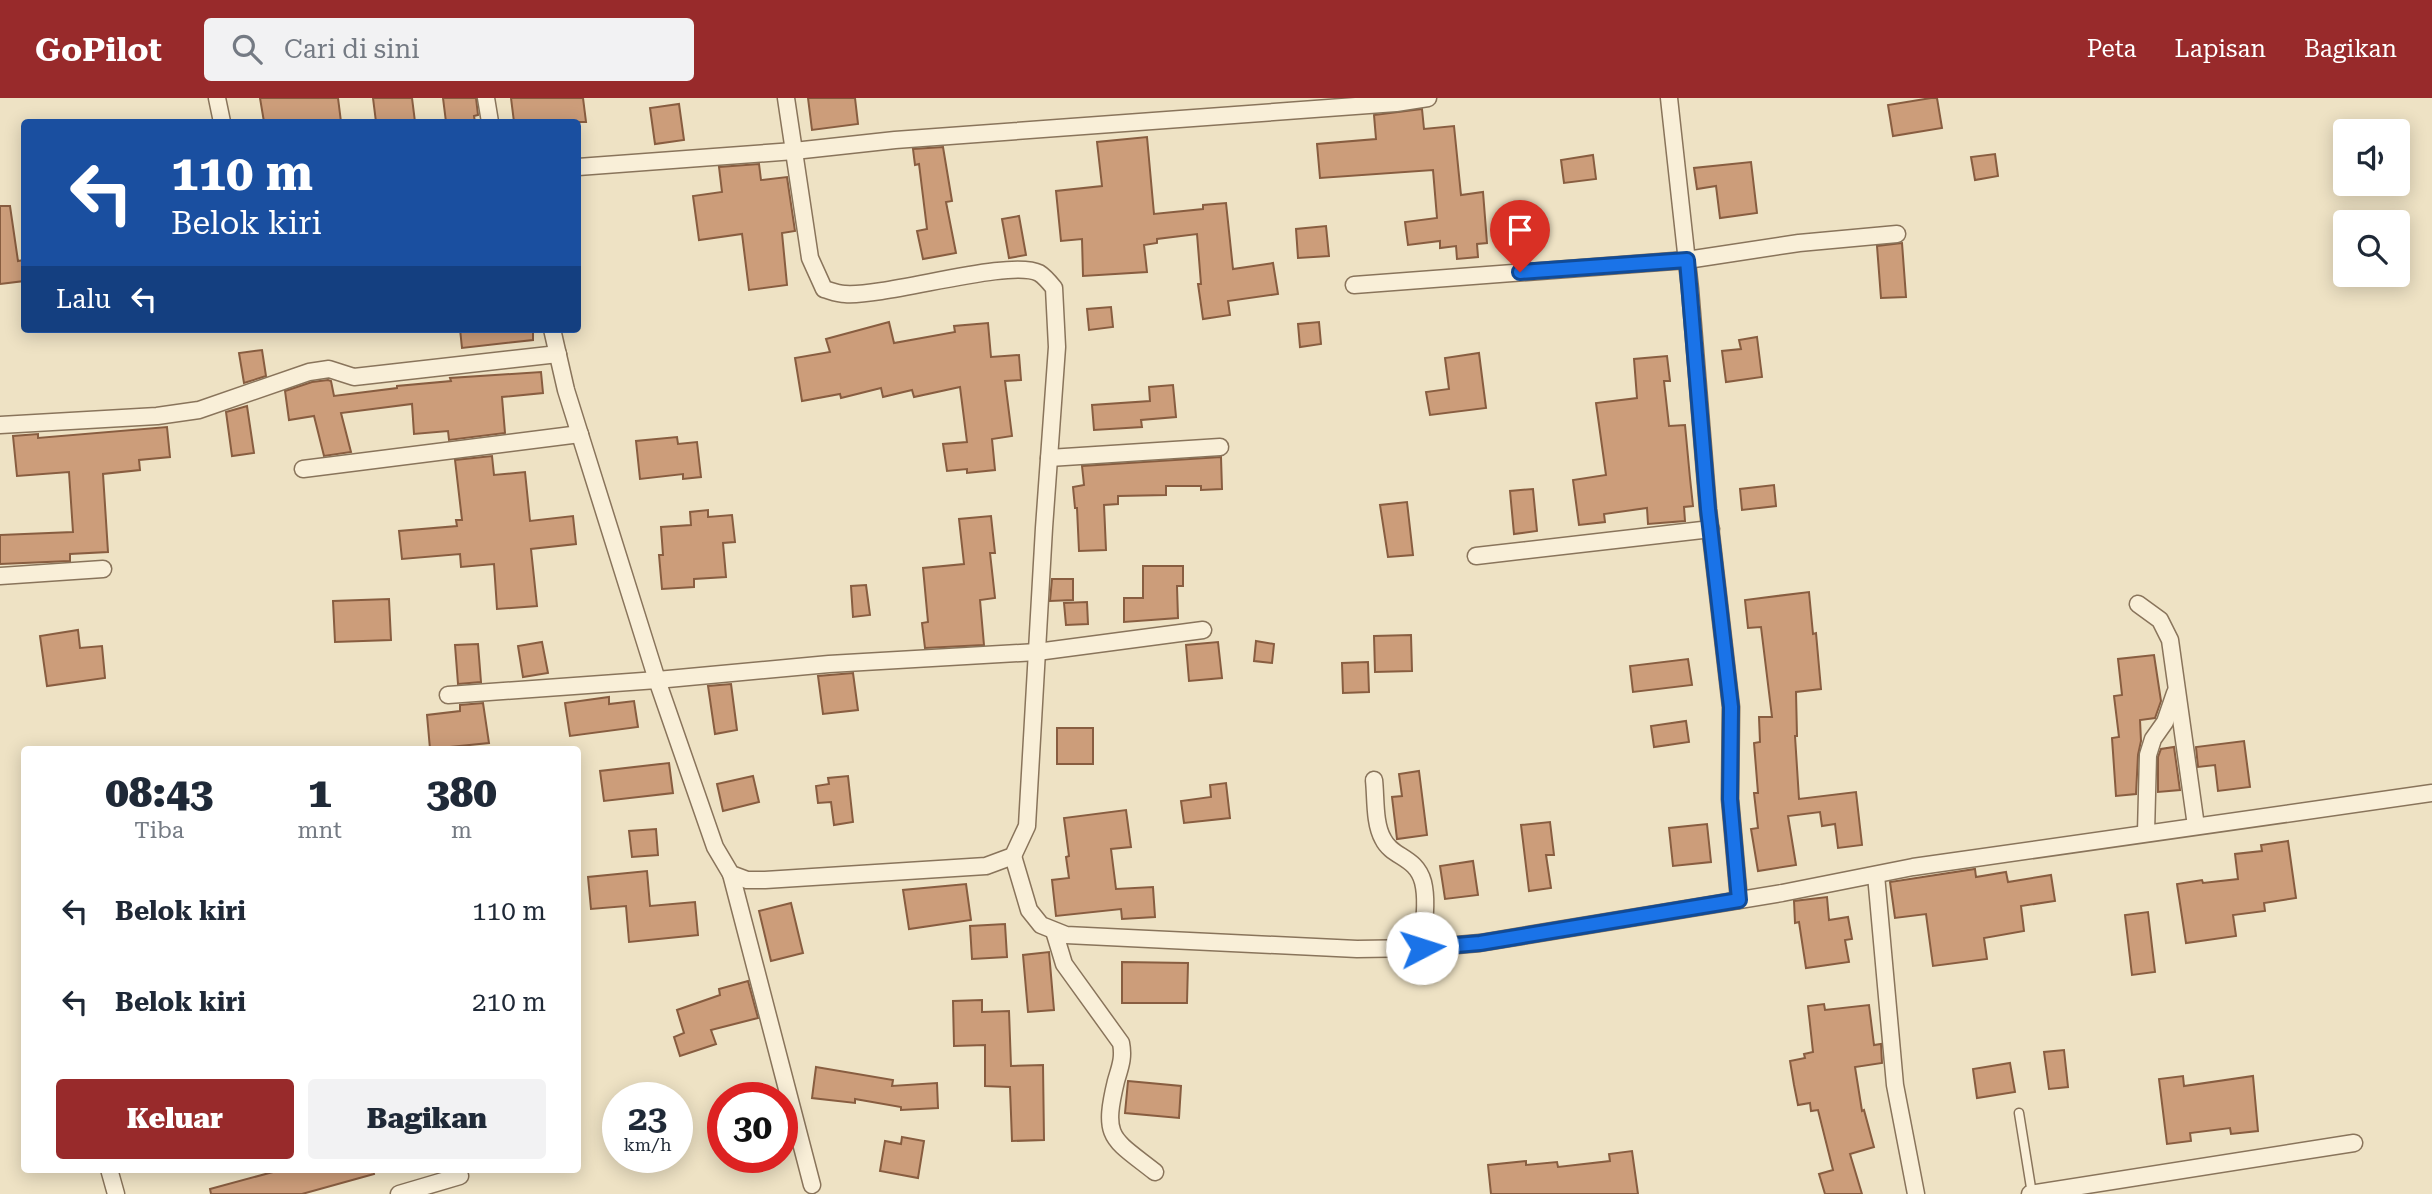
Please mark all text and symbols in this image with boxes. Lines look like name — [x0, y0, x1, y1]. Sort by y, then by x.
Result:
search box — [204, 18, 694, 81]
text: GoPilot — [35, 30, 162, 69]
icon: search — [228, 30, 266, 68]
text: Cari di sini — [284, 34, 420, 64]
text: Peta — [2087, 35, 2137, 63]
text: Lapisan — [2175, 35, 2266, 63]
text: Bagikan — [2304, 35, 2397, 63]
map controls — [2333, 119, 2410, 287]
button: sound — [2333, 119, 2410, 196]
text: 110 m — [171, 145, 313, 202]
icon: left — [56, 147, 147, 238]
pin — [1490, 200, 1550, 272]
text: Belok kiri — [171, 204, 322, 242]
button: search — [2333, 210, 2410, 287]
icon: arrive — [1501, 211, 1539, 249]
icon: left — [125, 280, 163, 318]
text: Lalu — [56, 284, 111, 314]
text: 08:43 — [105, 768, 213, 817]
text: 1 — [308, 768, 331, 817]
text: 380 — [426, 768, 497, 817]
text: Tiba — [134, 817, 184, 844]
text: mnt — [298, 817, 342, 844]
text: m — [451, 817, 472, 844]
icon: left — [56, 892, 94, 930]
text: Belok kiri — [115, 896, 246, 926]
text: 110 m — [472, 896, 546, 926]
position arrow — [1385, 911, 1459, 985]
icon: left — [56, 983, 94, 1021]
text: Belok kiri — [115, 987, 246, 1017]
text: 210 m — [472, 987, 546, 1017]
button: Keluar — [56, 1079, 294, 1159]
button: Bagikan — [308, 1079, 546, 1159]
speed limit sign: 30 — [707, 1082, 798, 1173]
text: 23 — [628, 1098, 667, 1139]
text: km/h — [623, 1134, 672, 1155]

